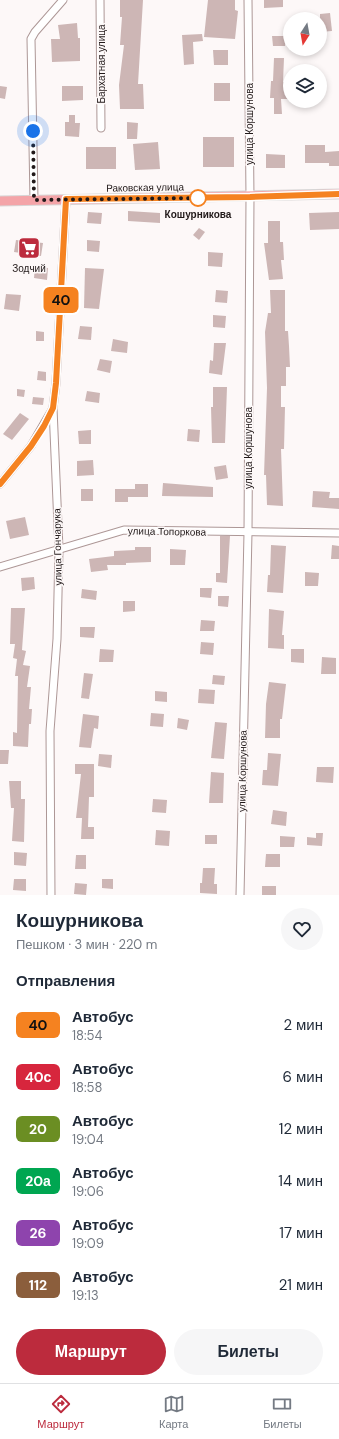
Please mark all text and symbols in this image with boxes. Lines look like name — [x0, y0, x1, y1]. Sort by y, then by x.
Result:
north arrow — [283, 12, 327, 56]
map controls — [283, 12, 327, 108]
street label: Бархатная улица — [95, 24, 108, 104]
button: layers — [283, 64, 327, 108]
street label: улица Коршунова — [243, 83, 256, 165]
your location — [23, 121, 43, 141]
street label: Раковская улица — [106, 180, 184, 195]
marker: Кошурникова — [189, 189, 207, 207]
place label: Кошурникова — [165, 208, 232, 221]
supermarket icon: Зодчий — [16, 235, 42, 261]
place label: Зодчий — [12, 262, 46, 275]
line badge: 40 — [43, 287, 79, 313]
text: 40 — [52, 291, 70, 309]
street label: улица Коршунова — [242, 407, 255, 489]
street label: улица Гончарука — [50, 508, 65, 586]
street label: улица Топоркова — [128, 524, 207, 539]
street label: улица Коршунова — [235, 729, 250, 812]
text: Кошурникова — [16, 908, 143, 933]
button: heart — [281, 908, 323, 950]
text: Пешком · 3 мин · 220 m — [16, 936, 157, 953]
text: Отправления — [16, 971, 115, 991]
text: Автобус — [72, 1007, 134, 1027]
text: 2 мин — [283, 1015, 323, 1035]
text: 40 — [29, 1016, 47, 1034]
text: 18:54 — [72, 1027, 102, 1044]
text: Автобус — [72, 1059, 134, 1079]
text: 6 мин — [283, 1067, 323, 1087]
text: 40с — [25, 1068, 51, 1086]
text: 18:58 — [72, 1079, 102, 1096]
text: Автобус — [72, 1111, 134, 1131]
text: 12 мин — [279, 1119, 323, 1139]
text: 20 — [29, 1120, 47, 1138]
text: 19:04 — [72, 1131, 104, 1148]
text: Автобус — [72, 1163, 134, 1183]
text: 14 мин — [278, 1171, 323, 1191]
text: 20а — [25, 1172, 51, 1190]
text: 19:06 — [72, 1183, 104, 1200]
text: Автобус — [72, 1215, 134, 1235]
text: 17 мин — [279, 1223, 323, 1243]
text: 26 — [30, 1224, 46, 1242]
text: 19:09 — [72, 1235, 104, 1252]
text: Автобус — [72, 1267, 134, 1287]
text: 21 мин — [279, 1275, 323, 1295]
text: 112 — [29, 1276, 47, 1294]
text: 19:13 — [72, 1287, 99, 1304]
button: Маршрут — [16, 1329, 166, 1375]
button: Билеты — [174, 1329, 323, 1375]
tab: Маршрут — [37, 1393, 84, 1431]
tab: Карта — [159, 1393, 188, 1431]
tab: Билеты — [263, 1393, 302, 1431]

